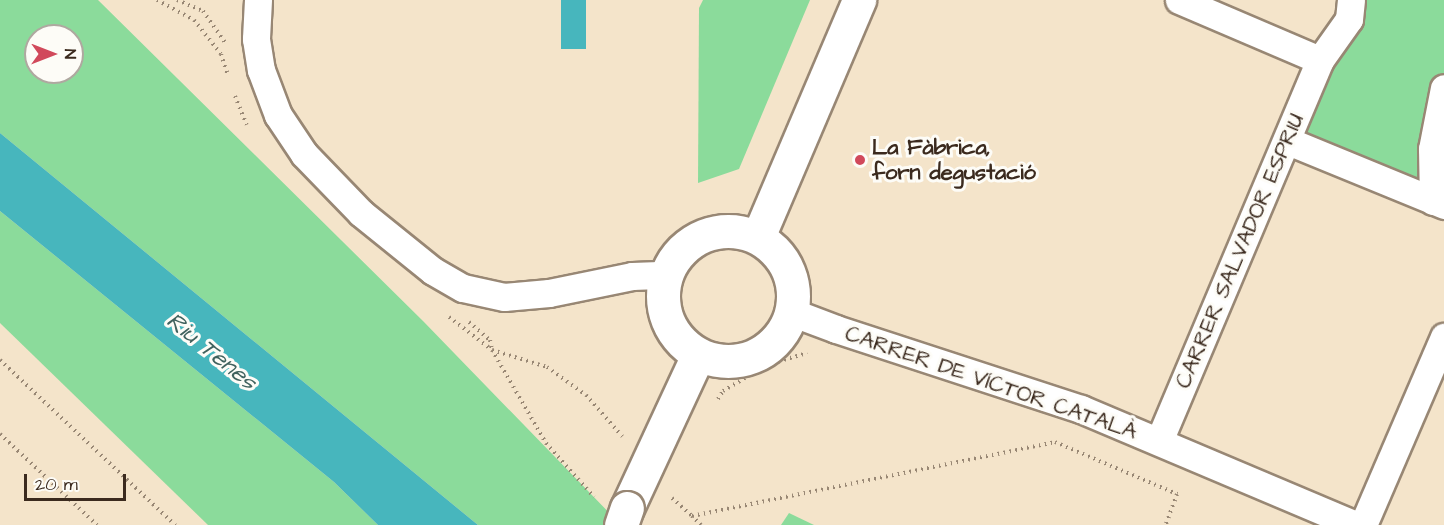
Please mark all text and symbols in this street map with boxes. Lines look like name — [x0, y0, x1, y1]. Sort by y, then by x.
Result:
north arrow — [24, 24, 84, 84]
text: N — [59, 49, 81, 59]
street label: CARRER SALVADOR ESPRIU — [1170, 110, 1310, 392]
place label: La Fàbrica, forn degustació — [872, 134, 1036, 186]
marker: La Fàbrica, forn degustació — [853, 153, 867, 167]
water label: Riu Tenes — [160, 307, 262, 397]
street label: CARRER DE VÍCTOR CATALÀ — [842, 321, 1140, 445]
scale bar — [27, 462, 129, 500]
text: 20 m — [35, 472, 78, 497]

